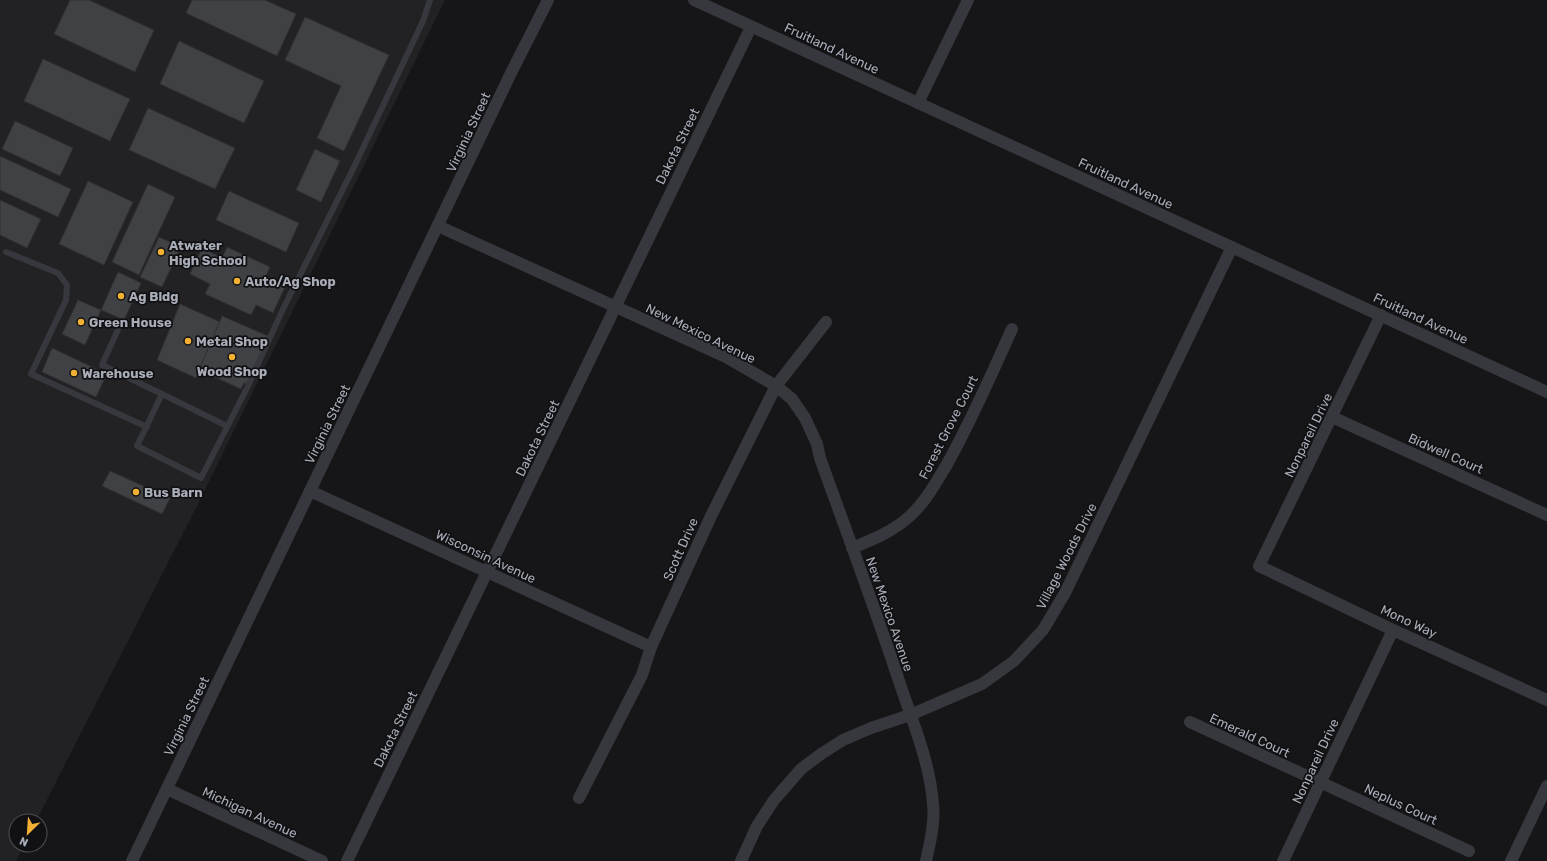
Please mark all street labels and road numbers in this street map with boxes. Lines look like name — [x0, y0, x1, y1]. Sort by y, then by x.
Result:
street label: Fruitland Avenue — [782, 20, 882, 77]
street label: Virginia Street — [443, 90, 494, 175]
street label: Dakota Street — [653, 106, 702, 187]
street label: Fruitland Avenue — [1076, 155, 1176, 212]
street label: Fruitland Avenue — [1371, 290, 1471, 347]
street label: New Mexico Avenue — [644, 300, 758, 367]
street label: Forest Grove Court — [916, 373, 981, 481]
street label: Virginia Street — [302, 382, 354, 467]
street label: Nonpareil Drive — [1282, 391, 1335, 480]
street label: Dakota Street — [513, 398, 562, 479]
street label: Bidwell Court — [1406, 430, 1486, 477]
street label: Village Woods Drive — [1033, 501, 1101, 612]
street label: Scott Drive — [660, 515, 701, 583]
street label: Wisconsin Avenue — [433, 527, 538, 586]
street label: New Mexico Avenue — [863, 555, 916, 673]
street label: Mono Way — [1378, 602, 1439, 641]
street label: Virginia Street — [161, 674, 213, 759]
street label: Dakota Street — [371, 689, 420, 770]
street label: Emerald Court — [1207, 710, 1292, 761]
street label: Nonpareil Drive — [1289, 716, 1342, 806]
street label: Neplus Court — [1362, 781, 1440, 828]
street label: Michigan Avenue — [200, 784, 300, 842]

